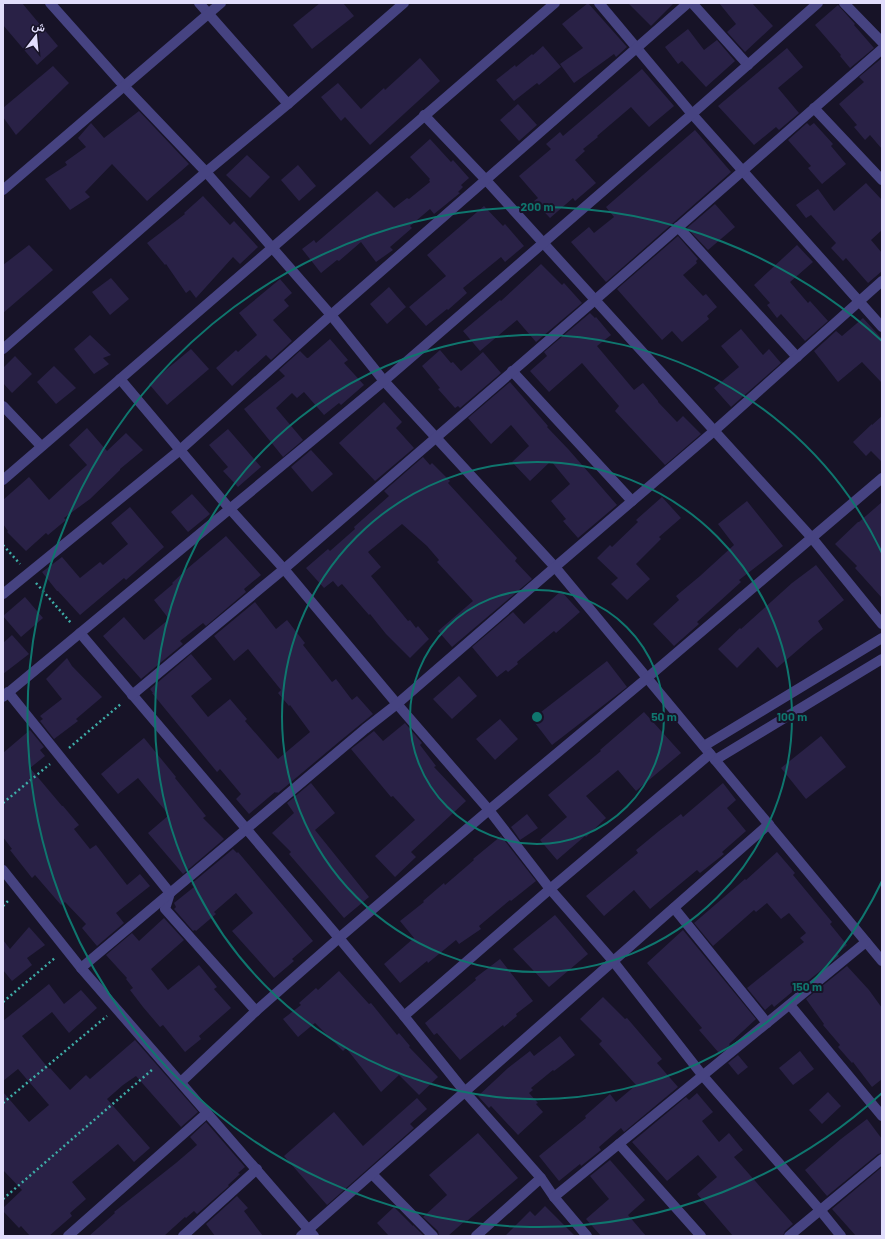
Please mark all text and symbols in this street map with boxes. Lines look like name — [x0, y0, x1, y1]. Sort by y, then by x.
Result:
north arrow — [16, 16, 56, 56]
text: ش — [30, 18, 47, 35]
text: 200 m — [521, 199, 553, 213]
text: 50 m — [651, 709, 677, 723]
text: 100 m — [777, 709, 807, 723]
centre of rings — [530, 710, 544, 724]
text: 150 m — [792, 979, 822, 993]

